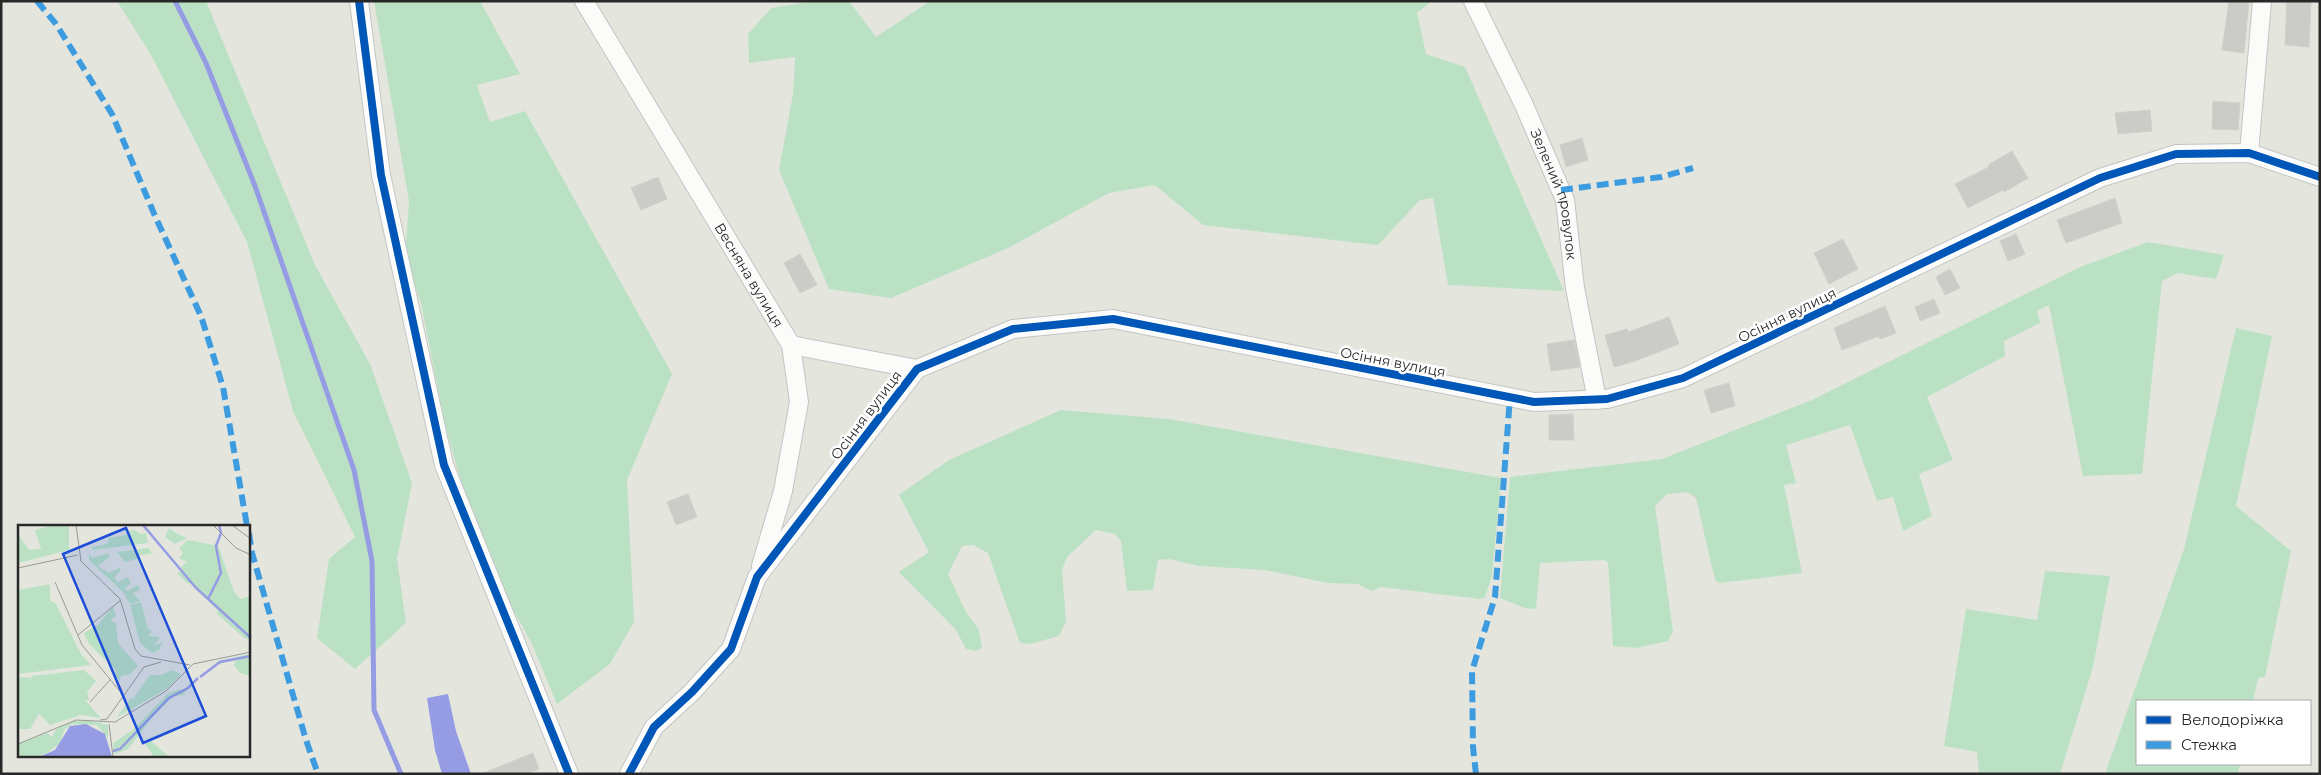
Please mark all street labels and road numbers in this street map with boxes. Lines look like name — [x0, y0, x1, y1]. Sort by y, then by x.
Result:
street label: Зелений провулок — [1526, 126, 1581, 261]
street label: Весняна вулиця — [711, 220, 787, 331]
street label: Осіння вулиця — [1735, 283, 1839, 347]
street label: Осіння вулиця — [1339, 343, 1447, 381]
street label: Осіння вулиця — [827, 367, 905, 463]

